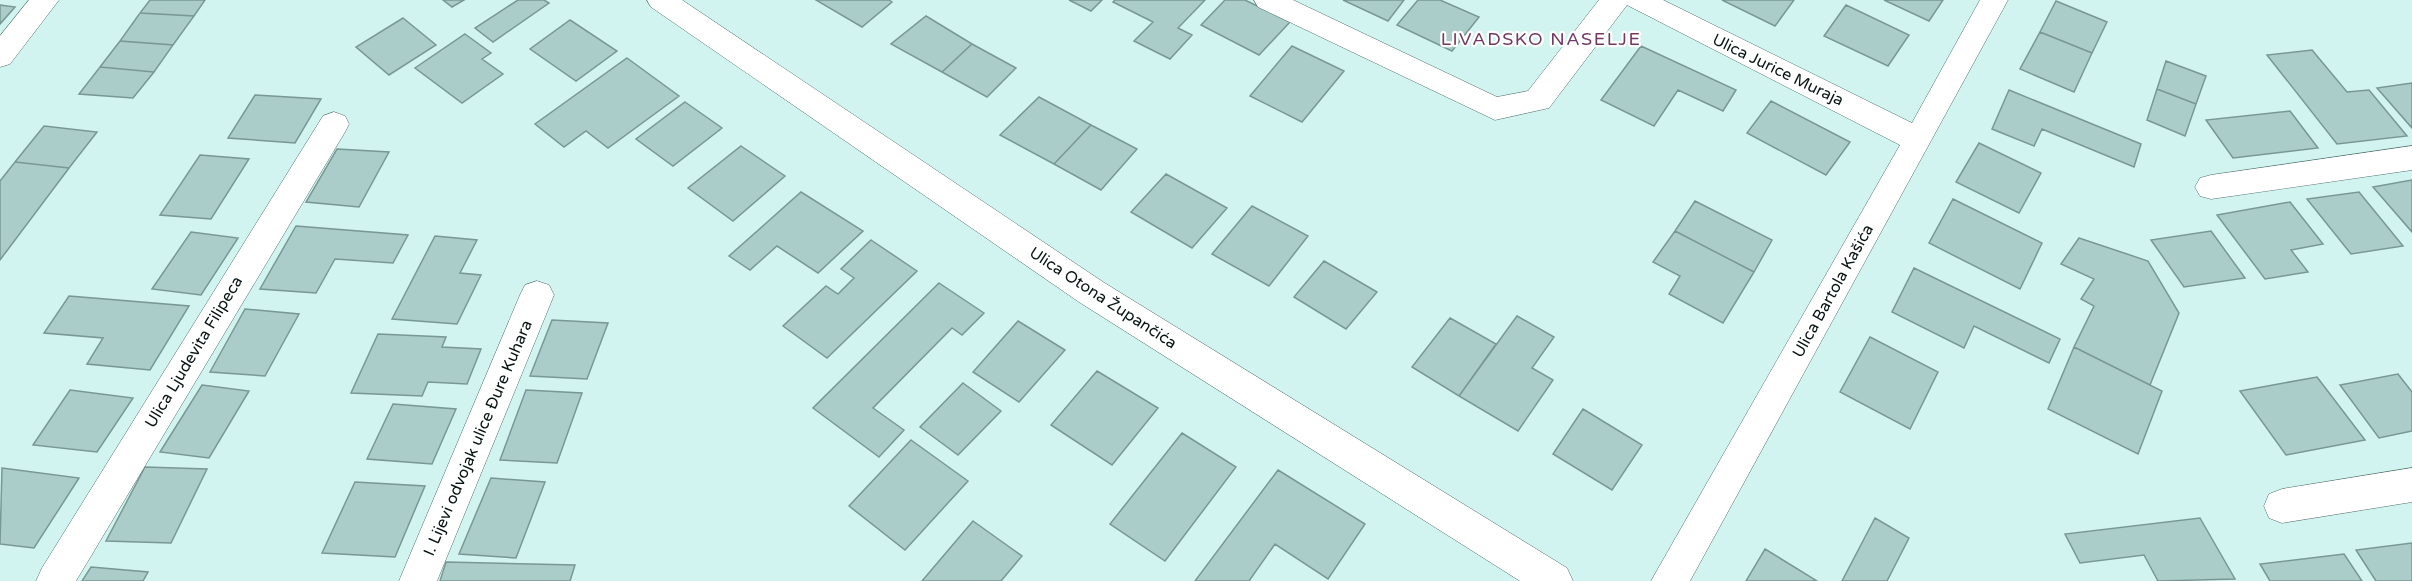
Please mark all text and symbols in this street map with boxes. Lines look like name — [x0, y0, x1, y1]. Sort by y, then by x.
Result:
district label: LIVADSKO NASELJE — [1441, 28, 1641, 50]
street label: Ulica Jurice Muraja — [1709, 30, 1847, 110]
street label: Ulica Bartola Kašića — [1788, 221, 1878, 361]
street label: Ulica Otona Župančića — [1025, 243, 1181, 353]
street label: Ulica Ljudevita Filipeca — [141, 272, 247, 432]
street label: I. Lijevi odvojak ulice Đure Kuhara — [419, 317, 537, 559]

